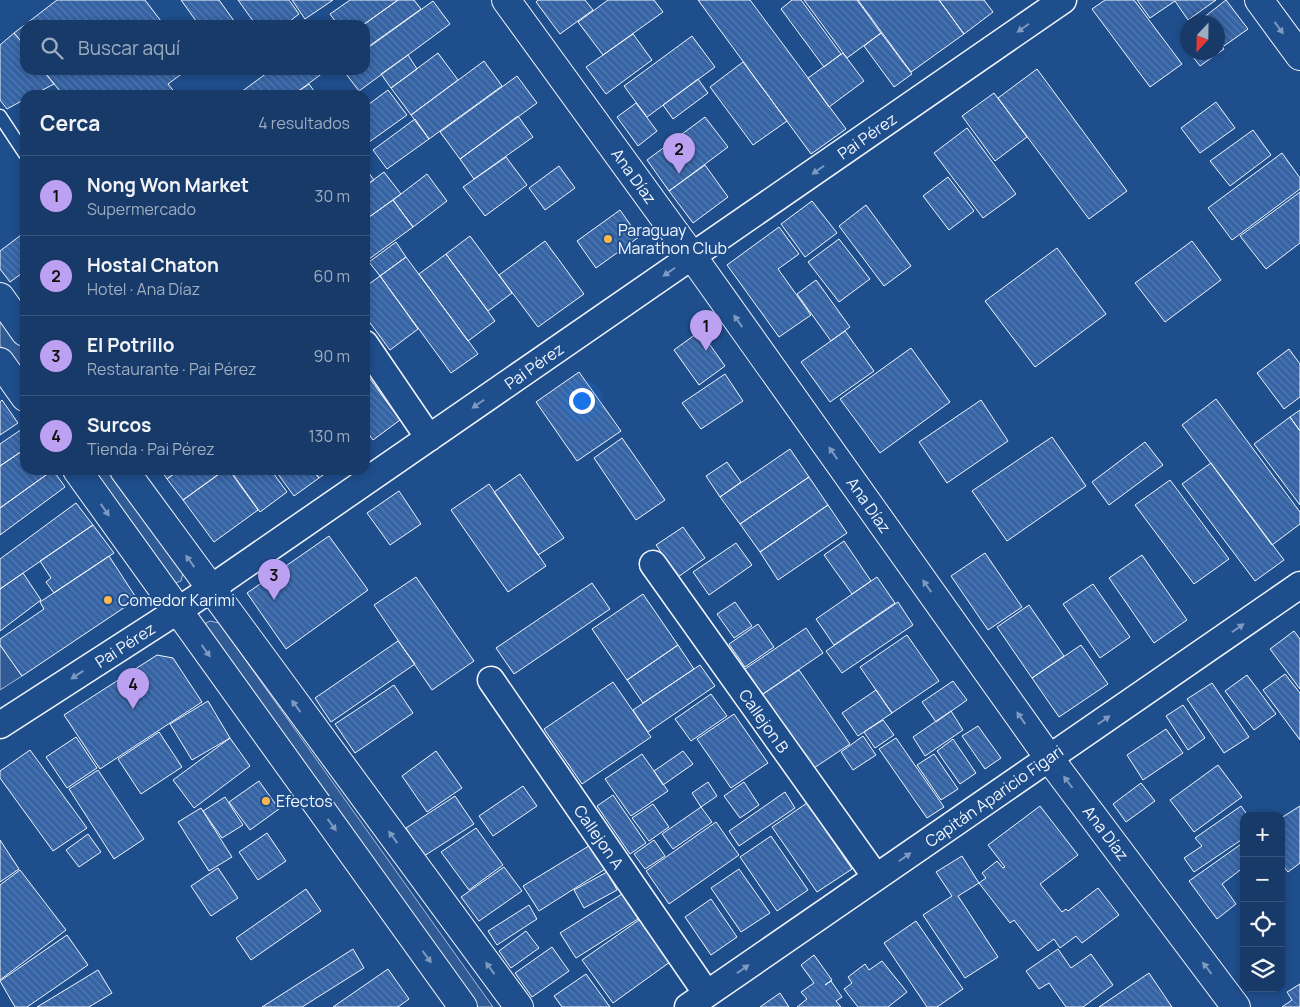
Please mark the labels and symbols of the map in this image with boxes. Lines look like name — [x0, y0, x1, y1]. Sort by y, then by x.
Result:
north arrow — [1180, 15, 1225, 60]
one-way arrow — [1274, 21, 1285, 34]
one-way arrow — [1016, 23, 1030, 33]
street label: Pai Pérez — [833, 108, 901, 164]
pin: 2 — [663, 133, 695, 174]
street label: Ana Díaz — [606, 144, 662, 208]
one-way arrow — [811, 165, 824, 175]
place label: Paraguay Marathon Club — [618, 219, 727, 259]
marker: Paraguay Marathon Club — [602, 233, 614, 245]
one-way arrow — [663, 267, 676, 277]
pin: 1 — [690, 310, 722, 351]
one-way arrow — [733, 314, 743, 328]
street label: Pai Pérez — [500, 338, 568, 394]
your location — [569, 388, 595, 414]
one-way arrow — [471, 399, 485, 409]
one-way arrow — [827, 447, 838, 460]
street label: Ana Díaz — [842, 473, 896, 537]
one-way arrow — [100, 503, 110, 517]
one-way arrow — [185, 555, 195, 568]
pin: 3 — [258, 559, 290, 600]
one-way arrow — [922, 579, 932, 593]
place label: Comedor Karimi — [118, 589, 235, 611]
marker: Comedor Karimi — [102, 594, 114, 606]
street label: Pai Pérez — [91, 617, 159, 673]
one-way arrow — [1231, 623, 1244, 633]
one-way arrow — [201, 644, 211, 658]
pin: 4 — [117, 668, 149, 709]
one-way arrow — [71, 671, 84, 680]
street label: Callejon B — [734, 685, 794, 757]
one-way arrow — [291, 700, 302, 713]
one-way arrow — [1016, 711, 1026, 725]
one-way arrow — [1097, 715, 1111, 725]
street label: Capitán Aparicio Figari — [920, 740, 1068, 852]
one-way arrow — [1062, 776, 1073, 789]
place label: Efectos — [276, 790, 333, 812]
marker: Efectos — [260, 795, 272, 807]
street label: Callejon A — [569, 801, 629, 873]
street label: Ana Díaz — [1078, 801, 1134, 865]
one-way arrow — [327, 818, 337, 832]
one-way arrow — [388, 830, 398, 844]
one-way arrow — [898, 852, 912, 862]
one-way arrow — [422, 950, 432, 964]
one-way arrow — [1202, 961, 1212, 975]
one-way arrow — [484, 962, 495, 975]
one-way arrow — [736, 964, 749, 974]

